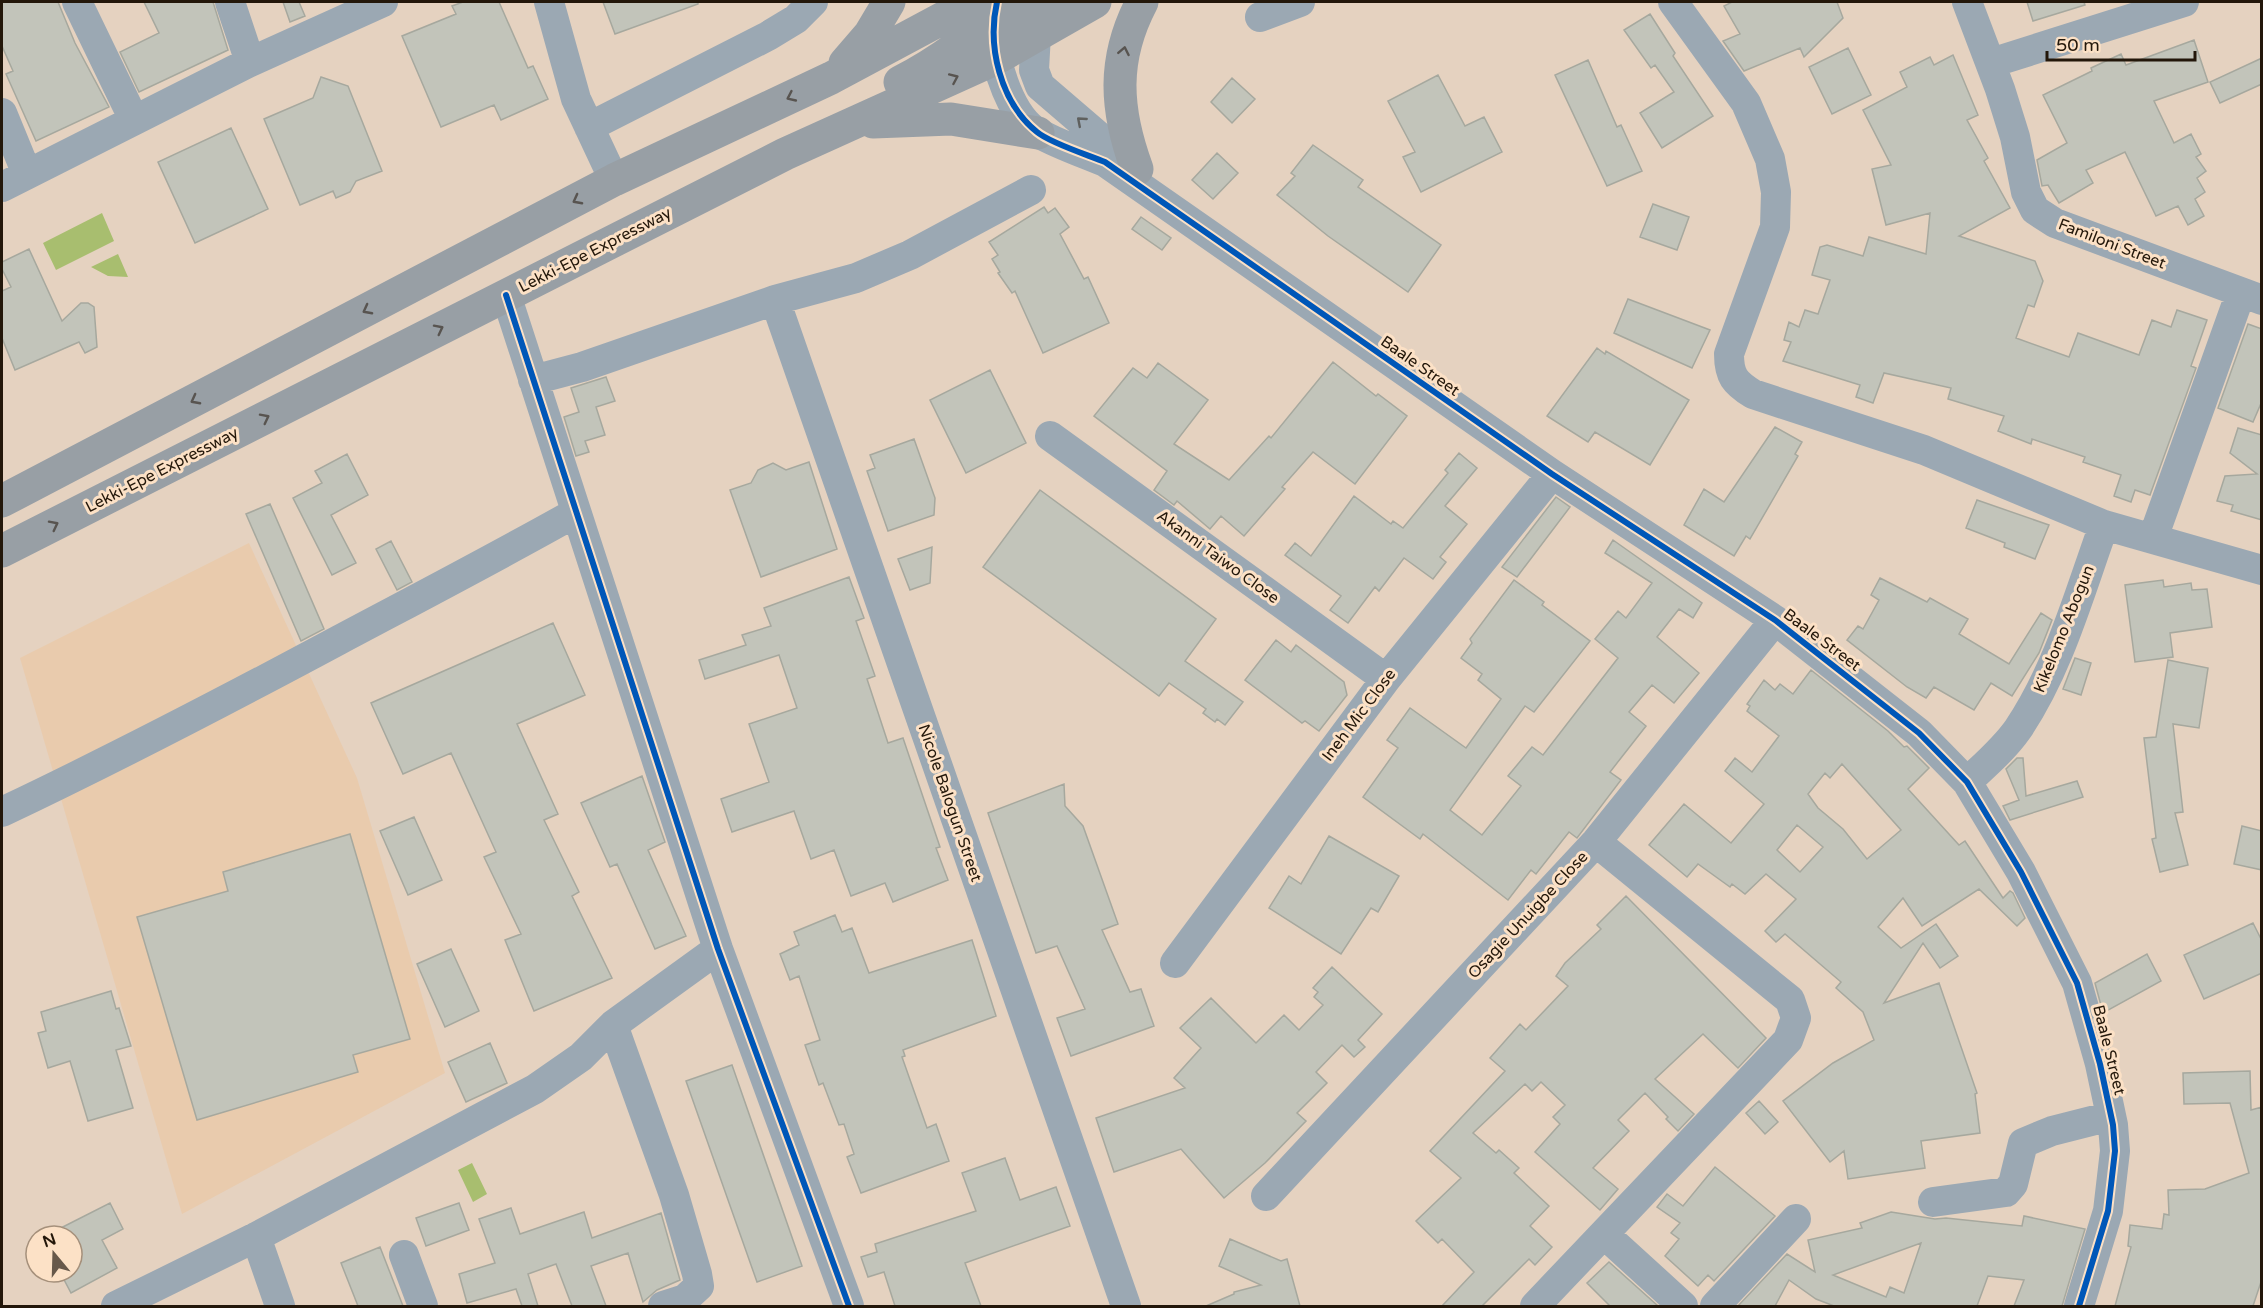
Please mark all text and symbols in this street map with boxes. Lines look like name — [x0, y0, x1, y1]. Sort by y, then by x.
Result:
scale bar — [2047, 24, 2196, 62]
text: 50 m — [2056, 34, 2100, 56]
one-way arrow — [1117, 46, 1130, 56]
one-way arrow — [947, 73, 958, 85]
one-way arrow — [787, 90, 798, 102]
one-way arrow — [1077, 117, 1088, 128]
one-way arrow — [573, 193, 584, 204]
street label: Lekki-Epe Expressway — [515, 203, 675, 297]
street label: Familoni Street — [2055, 214, 2169, 274]
one-way arrow — [363, 302, 374, 314]
one-way arrow — [432, 325, 443, 336]
street label: Baale Street — [1377, 331, 1463, 401]
one-way arrow — [190, 393, 201, 404]
one-way arrow — [259, 413, 270, 425]
street label: Lekki-Epe Expressway — [82, 423, 242, 517]
street label: Akanni Taiwo Close — [1153, 506, 1283, 608]
one-way arrow — [47, 521, 58, 532]
street label: Kikelomo Abogun — [2029, 562, 2099, 696]
street label: Baale Street — [1779, 604, 1865, 676]
street label: Ineh Mic Close — [1318, 665, 1400, 765]
street label: Nicole Balogun Street — [914, 722, 986, 884]
street label: Osagie Unuigbe Close — [1464, 847, 1592, 983]
street label: Baale Street — [2088, 1003, 2130, 1097]
north arrow — [24, 1224, 84, 1284]
text: N — [40, 1229, 59, 1252]

